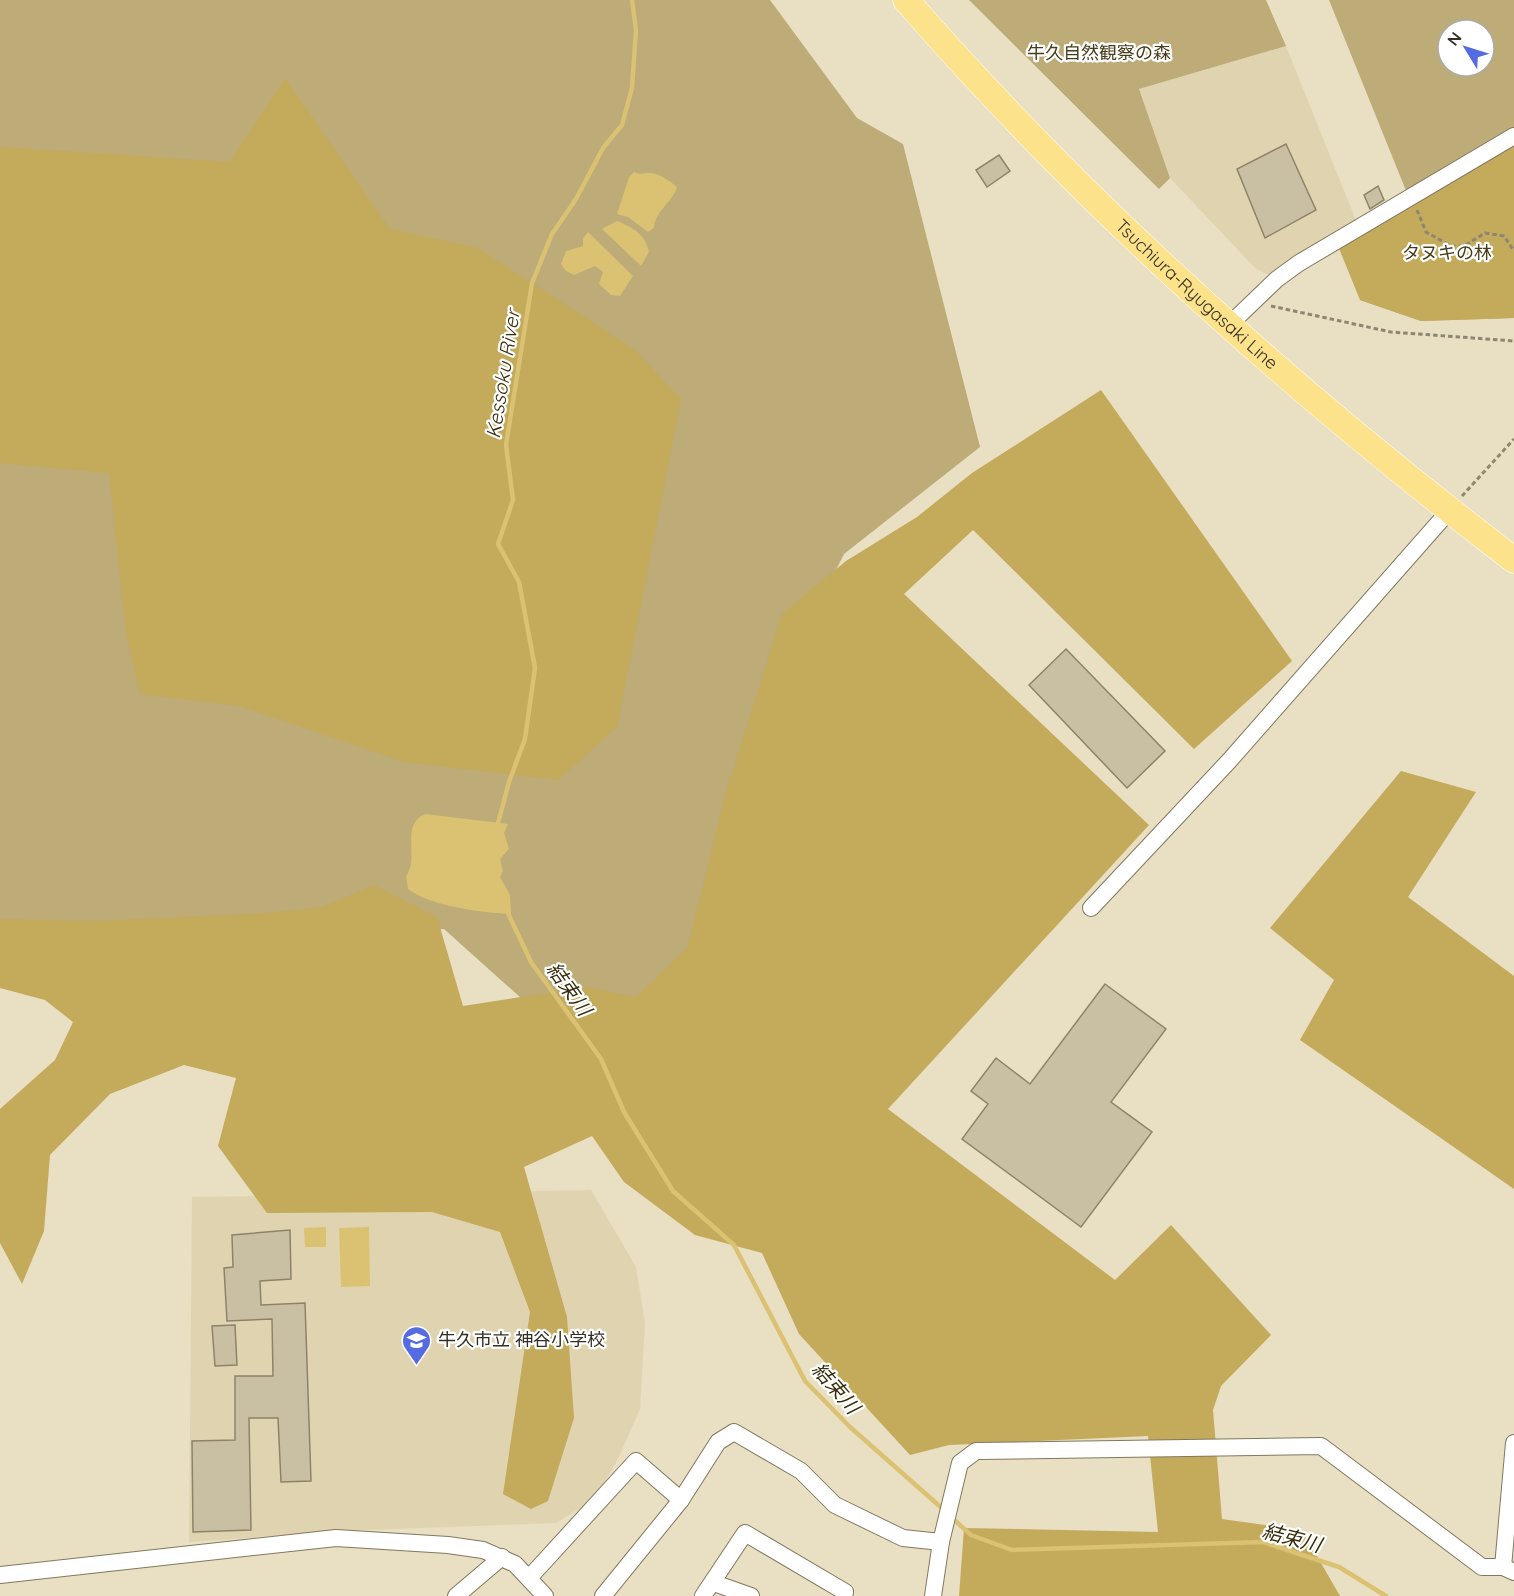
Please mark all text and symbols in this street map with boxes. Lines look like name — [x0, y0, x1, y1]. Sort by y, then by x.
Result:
north arrow — [1436, 18, 1496, 78]
text: N — [1443, 28, 1466, 50]
park label: 牛久自然観察の森 — [1027, 41, 1171, 64]
street label: Tsuchiura-Ryugasaki Line — [1111, 214, 1283, 374]
park label: タヌキの林 — [1402, 241, 1492, 264]
water label: Kessoku River — [480, 306, 525, 440]
water label: 結束川 — [542, 957, 598, 1022]
school or university icon: 牛久市立 神谷小学校 — [401, 1324, 433, 1366]
place label: 牛久市立 神谷小学校 — [438, 1328, 605, 1351]
water label: 結束川 — [807, 1357, 867, 1420]
water label: 結束川 — [1260, 1518, 1326, 1558]

